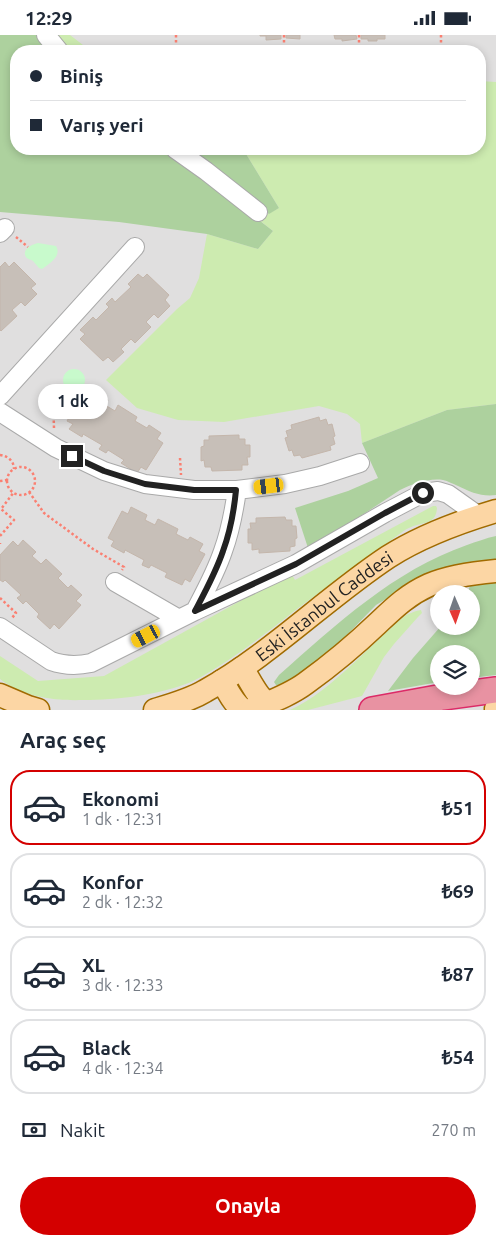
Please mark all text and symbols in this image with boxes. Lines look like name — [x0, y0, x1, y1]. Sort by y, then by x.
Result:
text: 12:29 — [25, 7, 73, 29]
text: Biniş — [60, 65, 103, 87]
text: Varış yeri — [60, 114, 143, 136]
callout: 1 dk — [37, 383, 107, 419]
text: 1 dk — [57, 392, 89, 410]
route end — [61, 445, 83, 467]
car — [253, 477, 284, 495]
route start — [412, 482, 434, 504]
street label: Eski İstanbul Caddesi — [251, 547, 396, 665]
north arrow — [430, 585, 480, 635]
map controls — [430, 585, 480, 695]
car — [129, 623, 162, 649]
button: layers — [430, 645, 480, 695]
text: Araç seç — [20, 727, 106, 752]
icon: car — [22, 785, 67, 830]
text: Ekonomi — [82, 788, 159, 810]
text: ₺51 — [442, 797, 474, 819]
text: 1 dk · 12:31 — [82, 810, 163, 828]
icon: car — [22, 868, 67, 913]
text: Konfor — [82, 871, 144, 893]
text: ₺69 — [442, 880, 474, 902]
text: 2 dk · 12:32 — [82, 893, 163, 911]
icon: car — [22, 951, 67, 996]
text: XL — [82, 954, 105, 976]
text: ₺87 — [442, 963, 474, 985]
text: 3 dk · 12:33 — [82, 976, 163, 994]
icon: car — [22, 1034, 67, 1079]
text: Black — [82, 1037, 131, 1059]
text: ₺54 — [442, 1046, 474, 1068]
text: 4 dk · 12:34 — [82, 1059, 163, 1077]
icon: cash — [20, 1116, 48, 1144]
text: Nakit — [60, 1119, 105, 1141]
text: 270 m — [431, 1121, 476, 1139]
button: Onayla — [20, 1177, 476, 1235]

